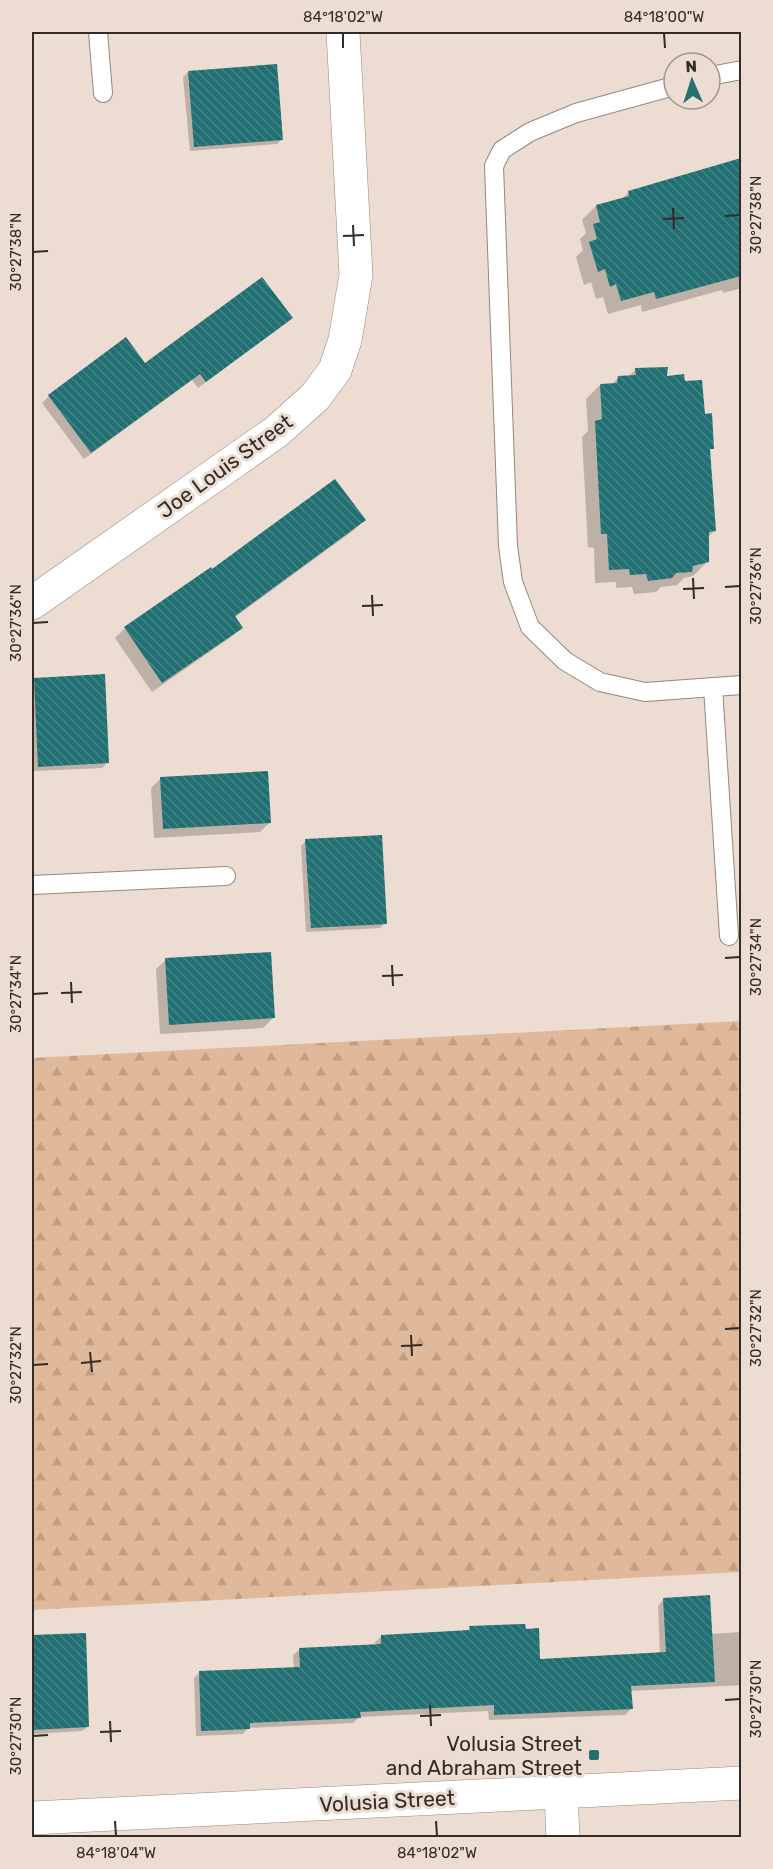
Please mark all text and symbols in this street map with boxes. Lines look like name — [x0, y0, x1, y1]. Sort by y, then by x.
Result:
text: 84°18'02"W — [303, 8, 383, 26]
text: 84°18'00"W — [624, 8, 704, 26]
north arrow — [662, 51, 722, 111]
text: N — [685, 57, 697, 76]
text: 30°27'38"N — [747, 176, 765, 254]
text: 30°27'38"N — [7, 213, 25, 291]
street label: Joe Louis Street — [153, 409, 297, 523]
text: 30°27'36"N — [747, 547, 765, 625]
text: 30°27'36"N — [7, 584, 25, 662]
text: 30°27'34"N — [747, 918, 765, 996]
text: 30°27'34"N — [7, 955, 25, 1033]
text: 30°27'32"N — [747, 1289, 765, 1367]
text: 30°27'32"N — [7, 1326, 25, 1404]
text: 30°27'30"N — [747, 1660, 765, 1738]
text: 30°27'30"N — [7, 1697, 25, 1775]
place label: Volusia Street and Abraham Street — [386, 1731, 582, 1780]
marker: Volusia Street and Abraham Street — [587, 1748, 601, 1762]
street label: Volusia Street — [319, 1785, 455, 1817]
text: 84°18'04"W — [76, 1844, 156, 1862]
text: 84°18'02"W — [397, 1844, 477, 1862]

